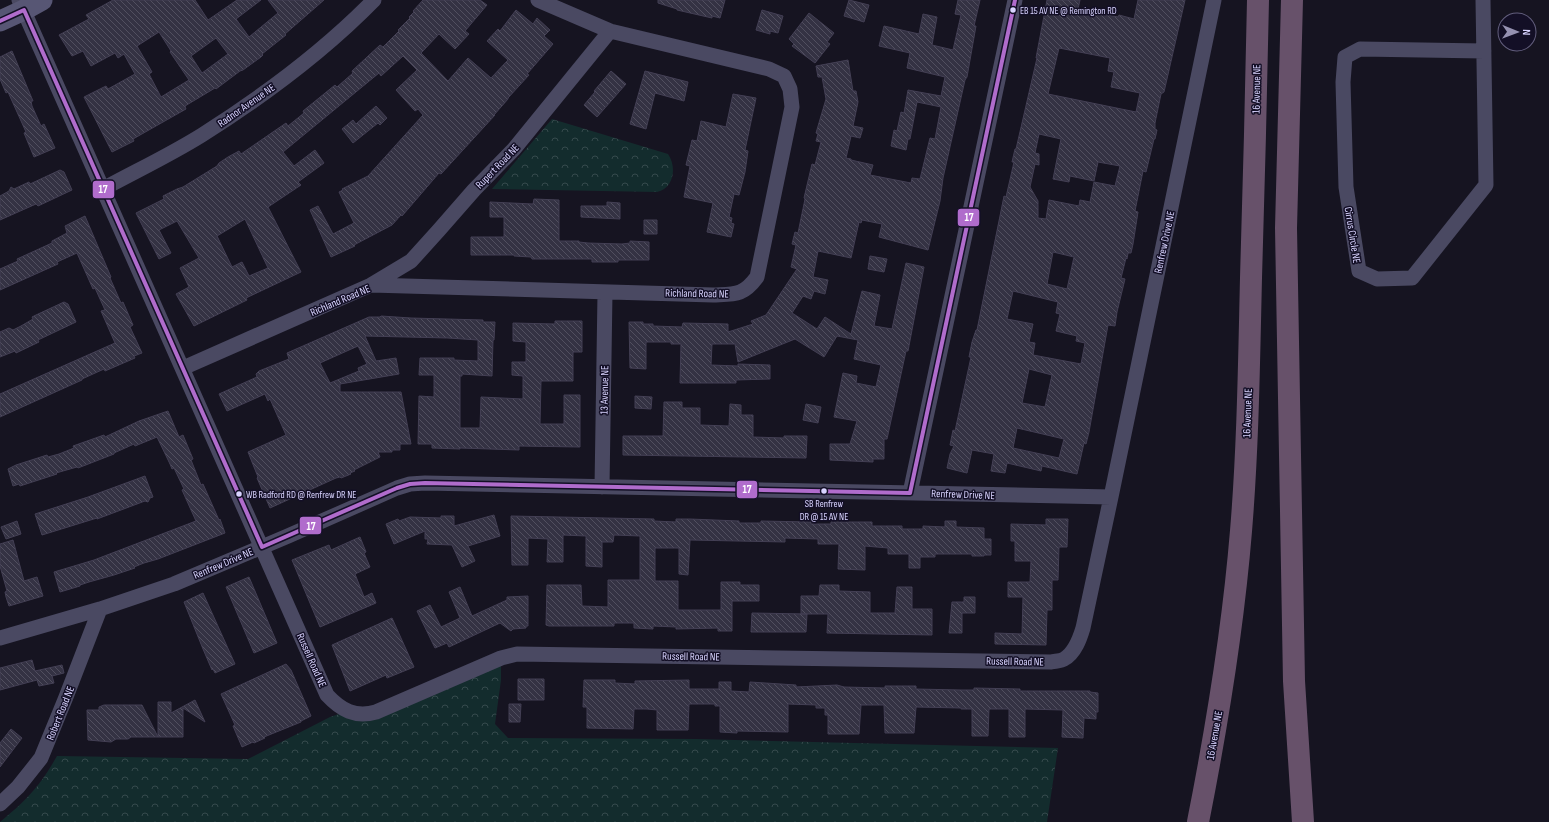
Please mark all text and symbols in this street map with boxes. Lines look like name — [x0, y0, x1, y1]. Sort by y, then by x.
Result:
marker: EB 15 AV NE @ Remington RD — [1008, 5, 1018, 15]
place label: EB 15 AV NE @ Remington RD — [1020, 5, 1117, 17]
north arrow — [1497, 12, 1537, 52]
text: N — [1520, 29, 1533, 35]
street label: 16 Avenue NE — [1250, 64, 1263, 114]
street label: Radnor Avenue NE — [215, 81, 277, 130]
street label: Rupert Road NE — [473, 141, 522, 191]
line badge: 17 — [92, 180, 115, 199]
text: 17 — [98, 183, 108, 196]
street label: Cirrus Circle NE — [1342, 206, 1363, 264]
line badge: 17 — [957, 208, 980, 227]
street label: Renfrew Drive NE — [1152, 210, 1177, 275]
text: 17 — [964, 211, 974, 224]
street label: Richland Road NE — [308, 282, 372, 319]
street label: Richland Road NE — [665, 286, 729, 301]
street label: 13 Avenue NE — [598, 365, 611, 415]
street label: 16 Avenue NE — [1240, 388, 1255, 438]
line badge: 17 — [736, 480, 758, 499]
text: 17 — [742, 483, 752, 496]
marker: SB Renfrew DR @ 15 AV NE — [819, 486, 829, 496]
street label: Renfrew Drive NE — [931, 487, 995, 502]
marker: WB Radford RD @ Renfrew DR NE — [234, 489, 244, 499]
place label: WB Radford RD @ Renfrew DR NE — [246, 489, 356, 501]
place label: SB Renfrew DR @ 15 AV NE — [800, 498, 848, 523]
line badge: 17 — [299, 516, 322, 535]
text: 17 — [306, 520, 316, 533]
street label: Renfrew Drive NE — [191, 545, 255, 582]
street label: Russell Road NE — [294, 631, 329, 689]
street label: Russell Road NE — [662, 649, 720, 664]
street label: Russell Road NE — [986, 654, 1044, 669]
street label: Robert Road NE — [44, 684, 77, 742]
street label: 16 Avenue NE — [1204, 710, 1225, 760]

